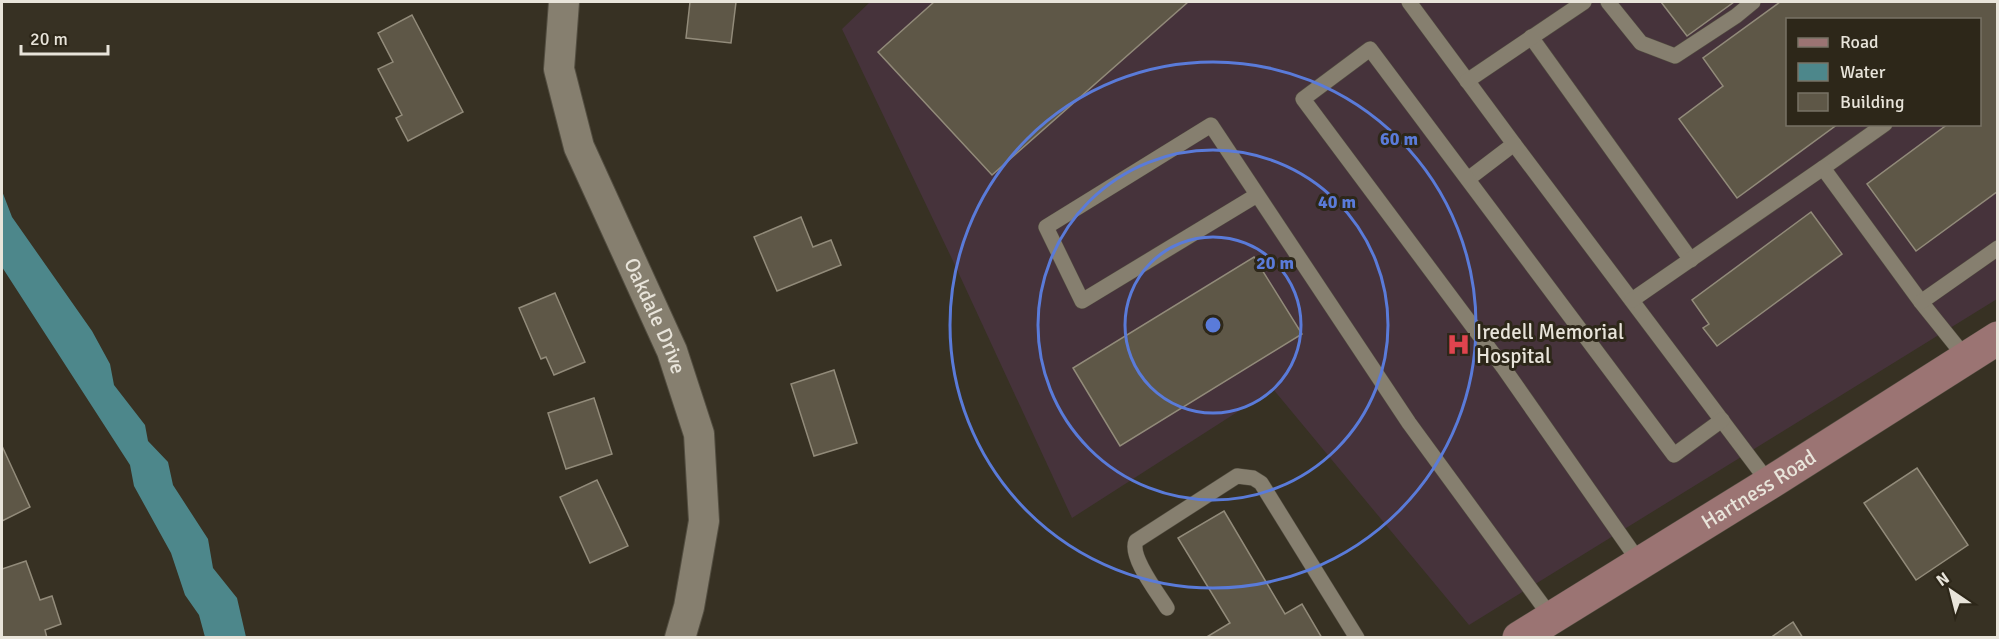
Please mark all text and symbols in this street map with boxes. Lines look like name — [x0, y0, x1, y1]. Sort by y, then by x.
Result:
scale bar — [21, 18, 108, 56]
legend — [1786, 18, 1981, 126]
text: 20 m — [30, 28, 68, 50]
text: Road — [1840, 31, 1879, 53]
text: Water — [1840, 61, 1886, 83]
text: Building — [1840, 91, 1904, 113]
text: 60 m — [1380, 128, 1418, 150]
text: 40 m — [1318, 191, 1356, 213]
text: 20 m — [1256, 252, 1294, 274]
street label: Oakdale Drive — [618, 254, 692, 377]
centre of rings — [1203, 315, 1223, 335]
place label: Iredell Memorial Hospital — [1476, 319, 1624, 369]
hospital icon: Iredell Memorial Hospital — [1445, 331, 1471, 357]
street label: Hartness Road — [1697, 444, 1821, 535]
north arrow — [1921, 561, 1981, 621]
text: N — [1933, 568, 1953, 591]

